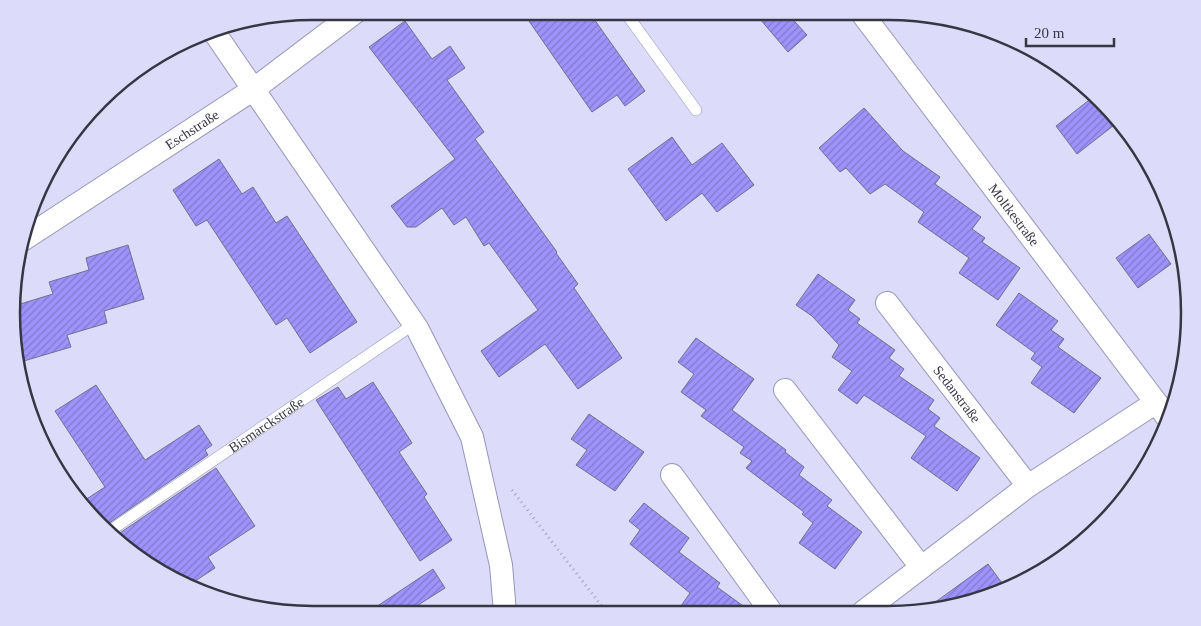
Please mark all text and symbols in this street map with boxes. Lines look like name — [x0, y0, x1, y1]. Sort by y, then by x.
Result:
scale bar — [1026, 15, 1114, 47]
text: 20 m — [1034, 25, 1065, 41]
street label: Eschstraße — [162, 107, 221, 152]
street label: Moltkestraße — [986, 181, 1042, 249]
street label: Sedanstraße — [931, 363, 984, 425]
street label: Bismarckstraße — [226, 394, 306, 455]

